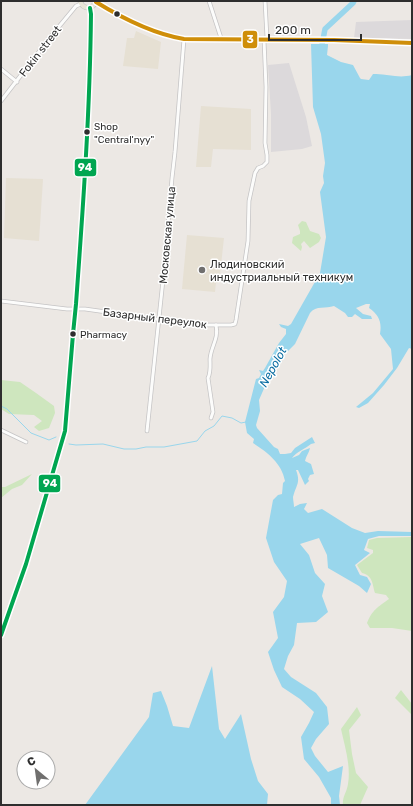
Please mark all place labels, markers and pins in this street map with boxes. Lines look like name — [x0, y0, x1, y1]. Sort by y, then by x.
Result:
unlabelled marker — [112, 9, 122, 19]
place label: Shop "Central'nyy" — [94, 121, 155, 146]
marker: Shop "Central'nyy" — [82, 127, 92, 137]
place label: Людиновский индустриальный техникум — [210, 258, 353, 284]
marker: Людиновский индустриальный техникум — [197, 265, 207, 275]
marker: Pharmacy — [68, 329, 78, 339]
place label: Pharmacy — [80, 329, 128, 341]

